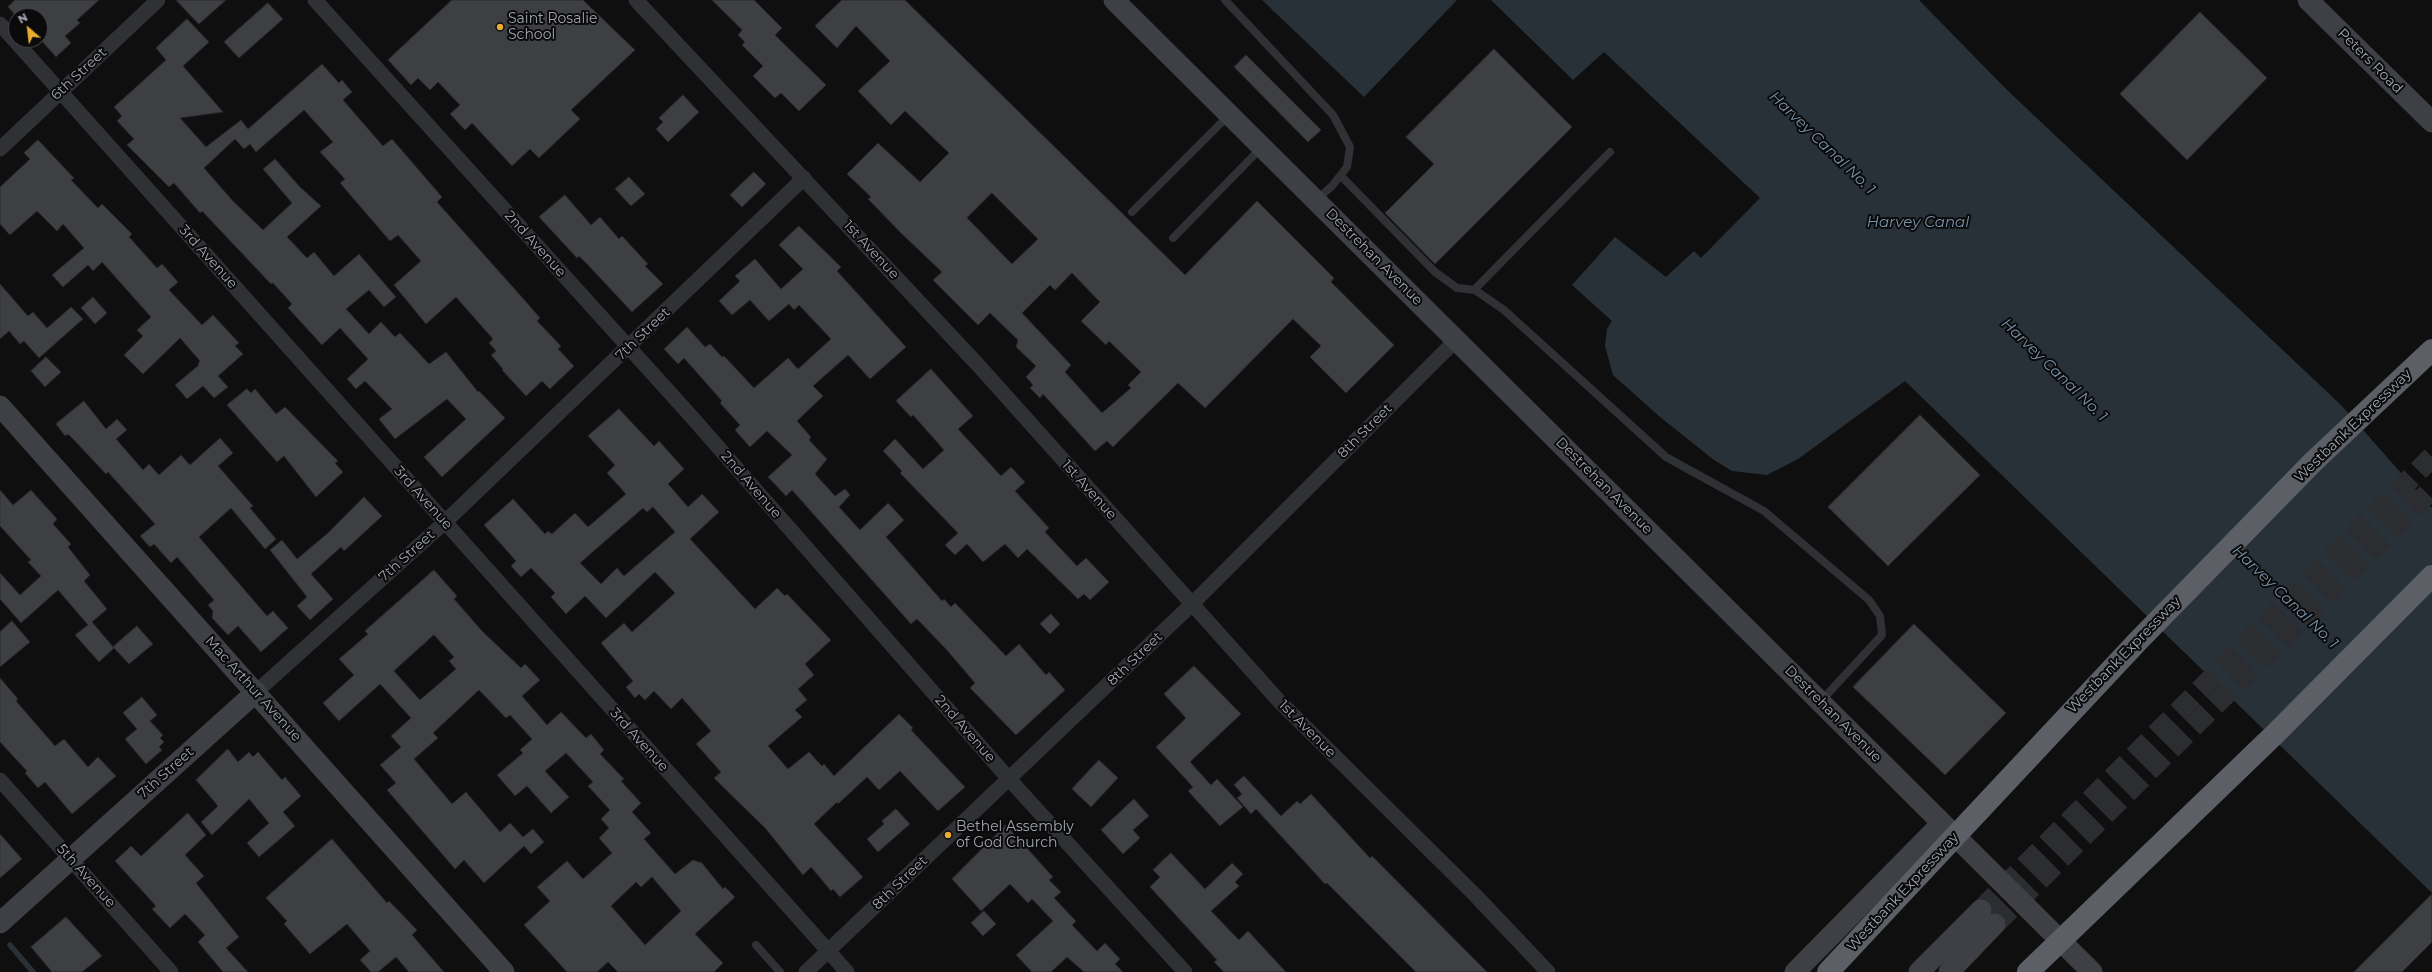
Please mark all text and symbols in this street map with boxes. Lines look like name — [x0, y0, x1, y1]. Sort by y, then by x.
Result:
north arrow — [8, 8, 48, 48]
text: N — [16, 10, 30, 27]
place label: Saint Rosalie School — [508, 11, 597, 44]
marker: Saint Rosalie School — [495, 22, 505, 32]
street label: Peters Road — [2334, 25, 2406, 97]
street label: 6th Street — [48, 44, 110, 104]
water label: Harvey Canal No. 1 — [1765, 88, 1879, 198]
street label: Destrehan Avenue — [1322, 205, 1426, 309]
street label: 2nd Avenue — [501, 207, 569, 281]
water label: Harvey Canal — [1867, 214, 1969, 232]
street label: 1st Avenue — [840, 217, 902, 283]
street label: 3rd Avenue — [175, 222, 241, 292]
street label: 7th Street — [612, 304, 674, 364]
water label: Harvey Canal No. 1 — [1997, 315, 2111, 425]
street label: Westbank Expressway — [2291, 366, 2415, 486]
street label: 8th Street — [1334, 400, 1396, 462]
street label: Destrehan Avenue — [1552, 434, 1656, 538]
street label: 2nd Avenue — [717, 448, 785, 522]
street label: 1st Avenue — [1058, 457, 1120, 523]
street label: 3rd Avenue — [390, 463, 456, 533]
street label: 7th Street — [376, 527, 438, 585]
water label: Harvey Canal No. 1 — [2228, 542, 2342, 652]
street label: Westbank Expressway — [2064, 593, 2184, 717]
street label: 8th Street — [1104, 629, 1166, 689]
street label: Mac Arthur Avenue — [201, 633, 305, 745]
street label: Destrehan Avenue — [1781, 662, 1885, 766]
street label: 2nd Avenue — [931, 692, 999, 766]
street label: 1st Avenue — [1275, 697, 1339, 761]
street label: 3rd Avenue — [606, 705, 672, 775]
street label: 7th Street — [135, 744, 197, 802]
place label: Bethel Assembly of God Church — [956, 819, 1074, 852]
street label: Westbank Expressway — [1844, 829, 1962, 955]
marker: Bethel Assembly of God Church — [943, 830, 953, 840]
street label: 5th Avenue — [53, 841, 119, 911]
street label: 8th Street — [869, 853, 931, 913]

